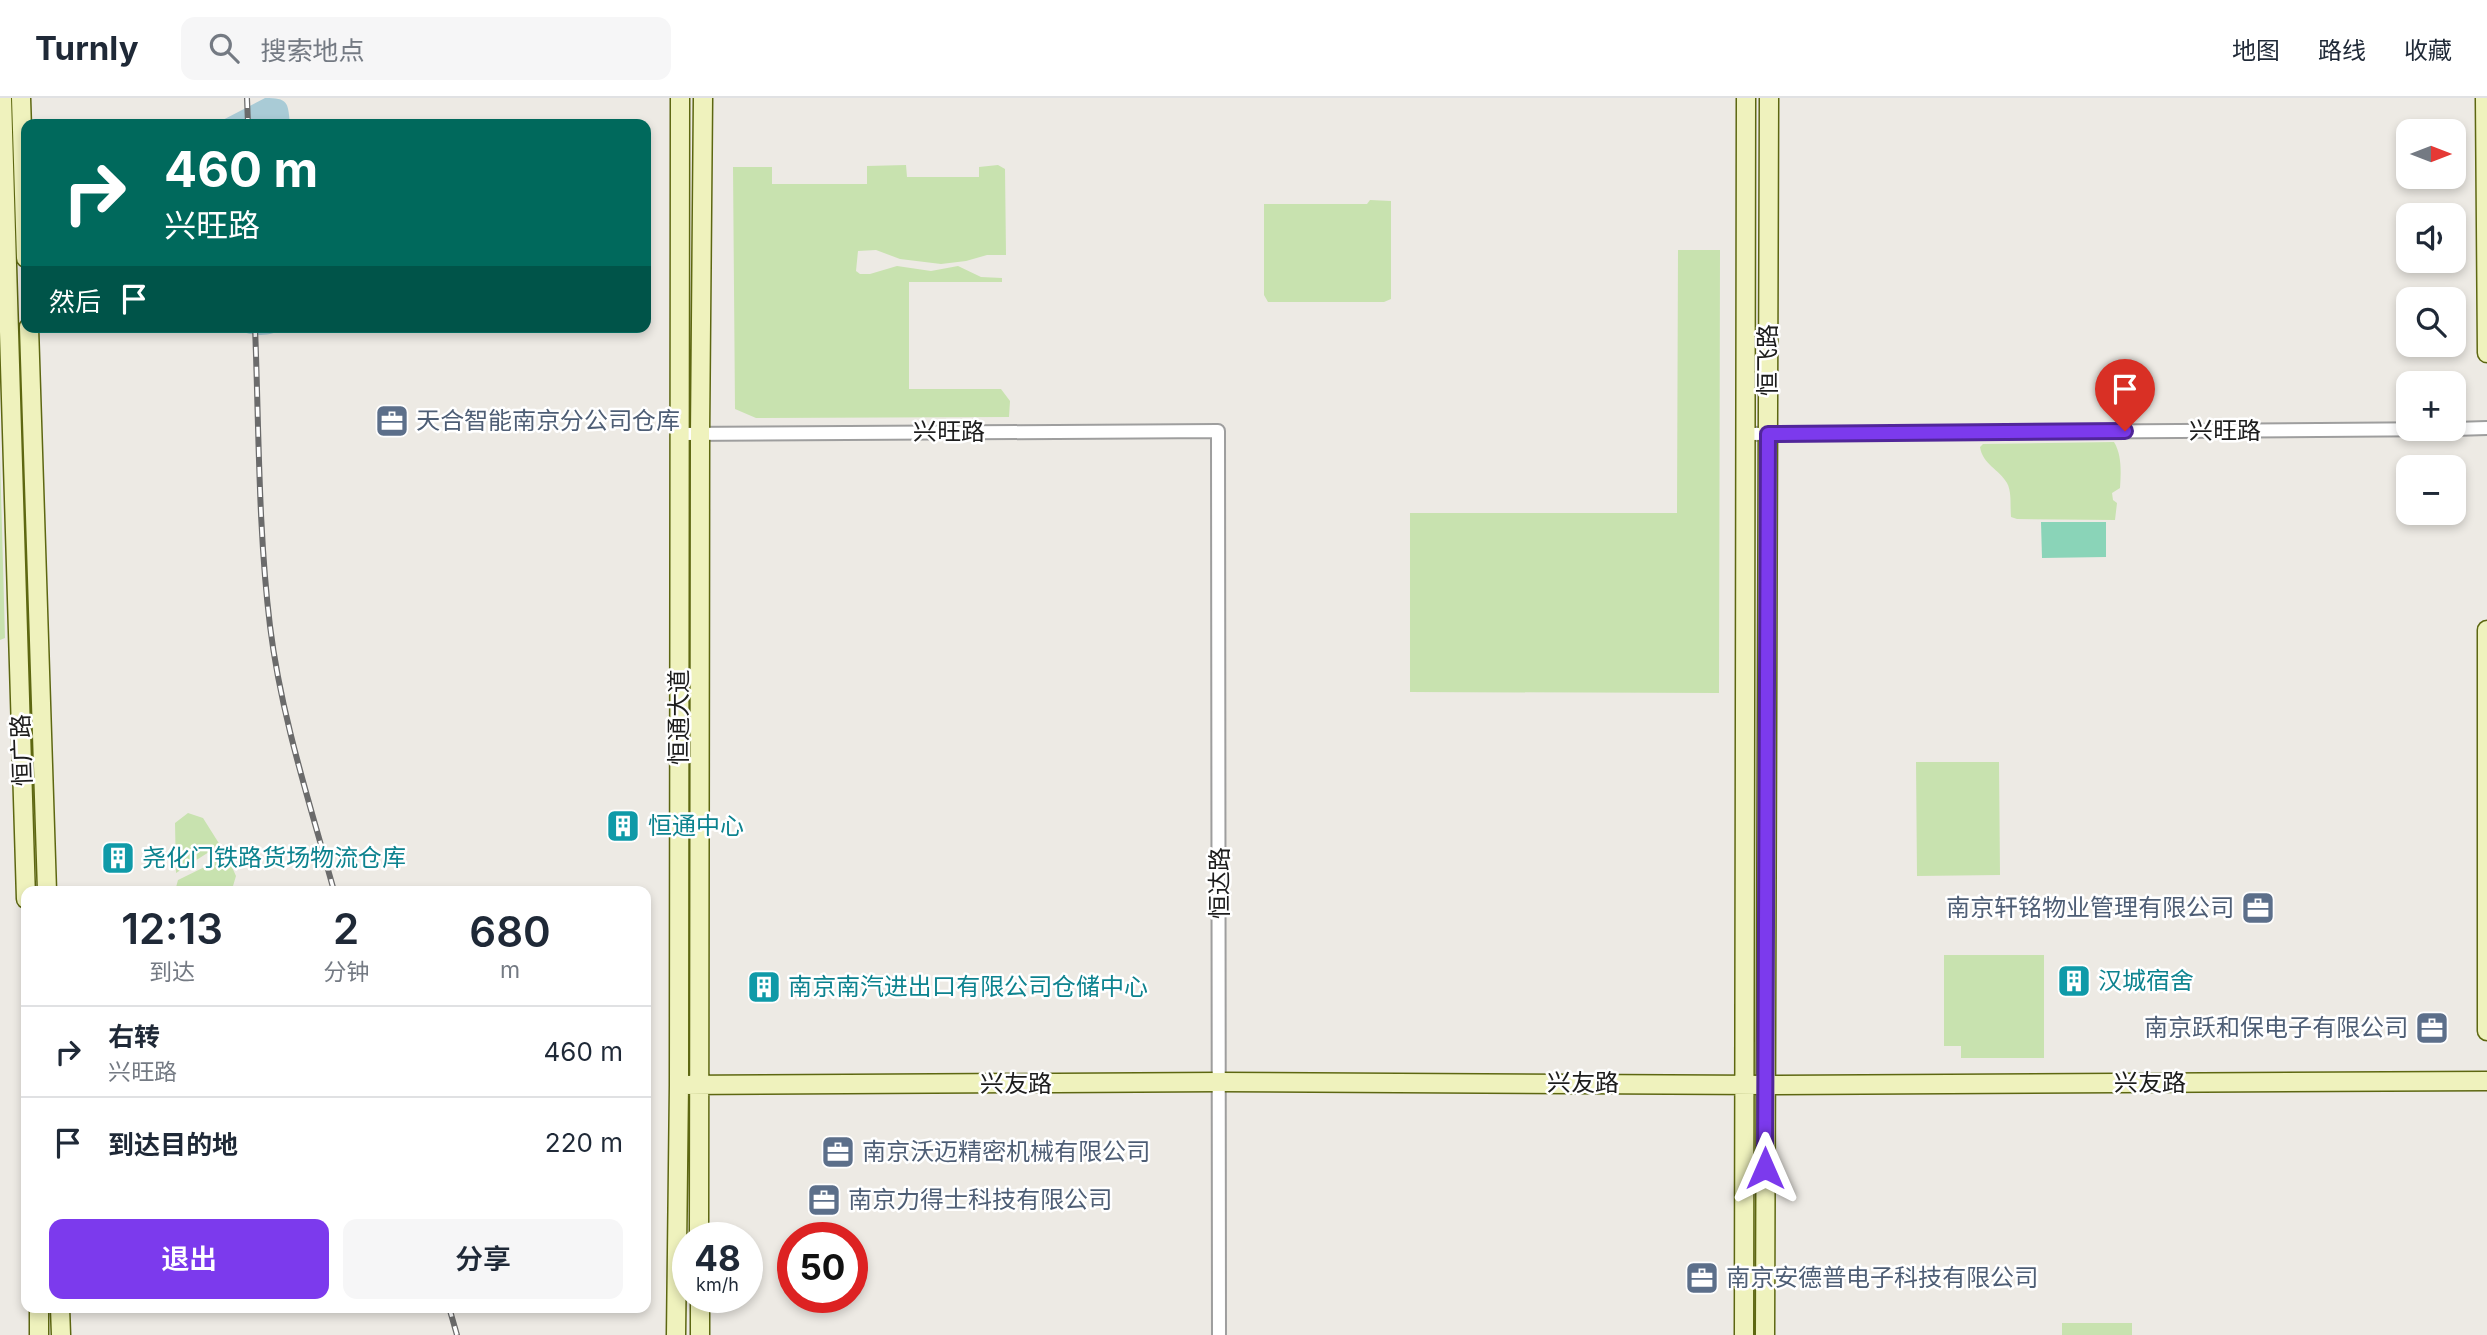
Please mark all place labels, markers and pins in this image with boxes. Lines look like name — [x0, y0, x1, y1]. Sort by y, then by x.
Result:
pin — [2095, 359, 2155, 431]
office icon: 天合智能南京分公司仓库 — [373, 402, 411, 440]
place label: 天合智能南京分公司仓库 — [416, 406, 680, 435]
building icon: 恒通中心 — [604, 807, 642, 845]
place label: 恒通中心 — [648, 811, 744, 840]
building icon: 尧化门铁路货场物流仓库 — [99, 839, 137, 877]
place label: 尧化门铁路货场物流仓库 — [142, 843, 406, 872]
office icon: 南京轩铭物业管理有限公司 — [2239, 889, 2277, 927]
place label: 南京轩铭物业管理有限公司 — [1946, 893, 2234, 922]
building icon: 汉城宿舍 — [2055, 962, 2093, 1000]
place label: 汉城宿舍 — [2098, 966, 2194, 995]
building icon: 南京南汽进出口有限公司仓储中心 — [745, 968, 783, 1006]
place label: 南京南汽进出口有限公司仓储中心 — [788, 972, 1148, 1001]
office icon: 南京跃和保电子有限公司 — [2413, 1009, 2451, 1047]
place label: 南京跃和保电子有限公司 — [2144, 1013, 2408, 1042]
office icon: 南京沃迈精密机械有限公司 — [819, 1133, 857, 1171]
place label: 南京沃迈精密机械有限公司 — [862, 1137, 1150, 1166]
office icon: 南京力得士科技有限公司 — [805, 1181, 843, 1219]
place label: 南京力得士科技有限公司 — [848, 1185, 1112, 1214]
office icon: 南京安德普电子科技有限公司 — [1683, 1259, 1721, 1297]
place label: 南京安德普电子科技有限公司 — [1726, 1263, 2038, 1292]

